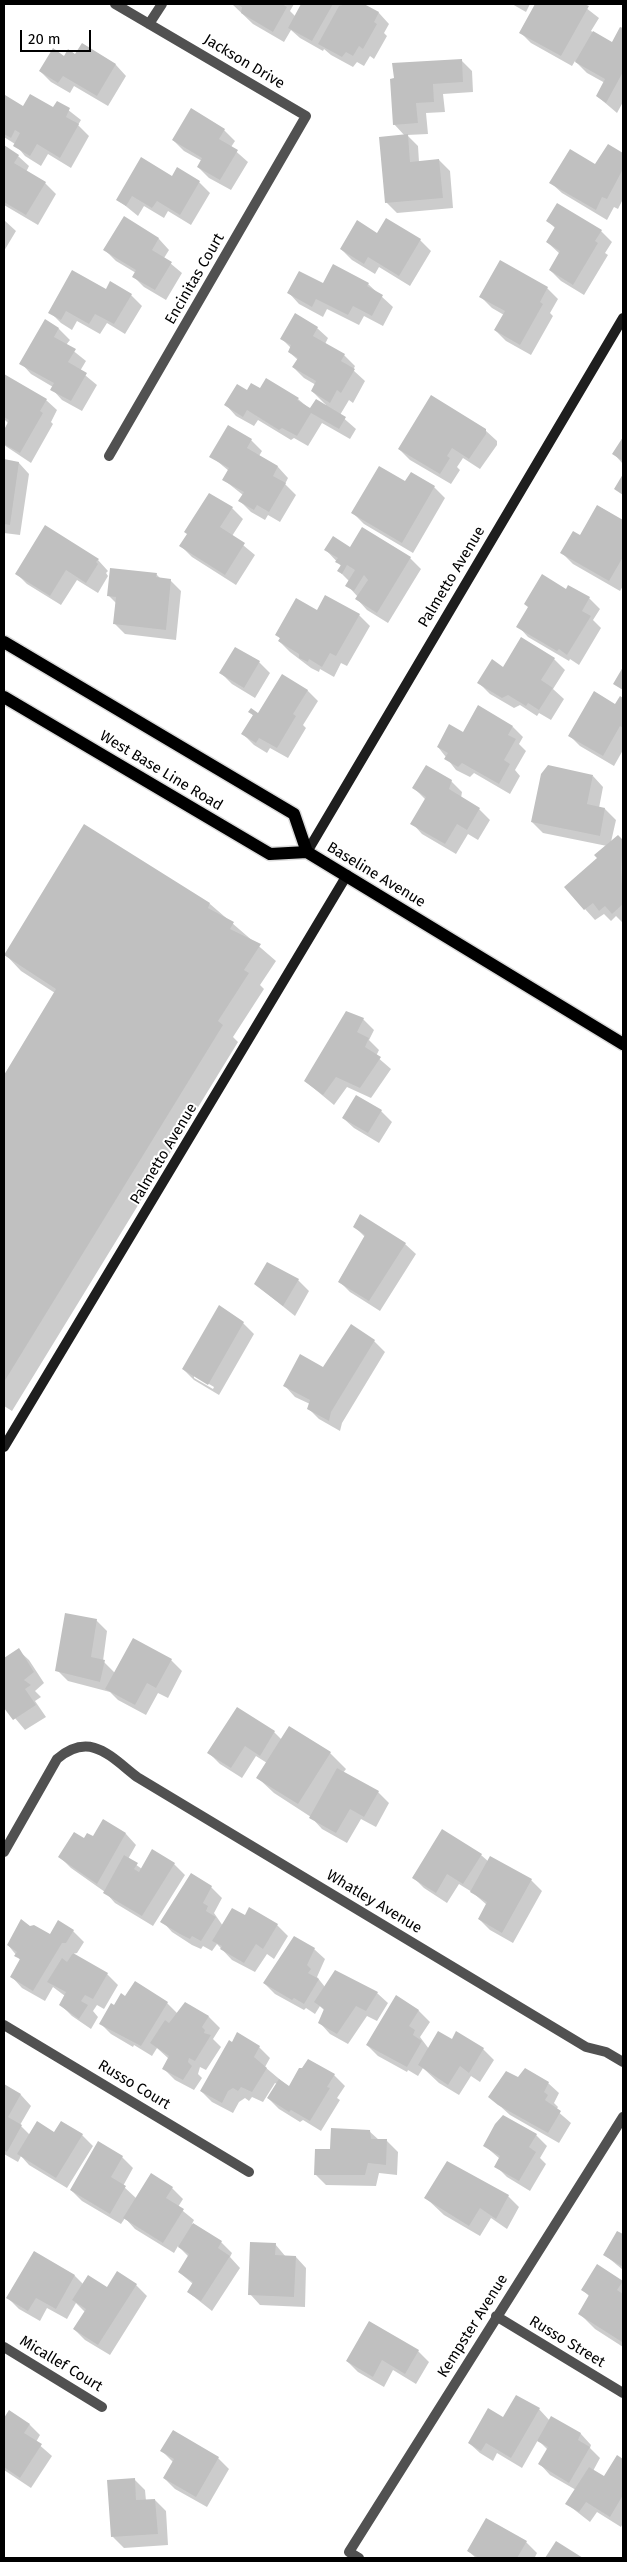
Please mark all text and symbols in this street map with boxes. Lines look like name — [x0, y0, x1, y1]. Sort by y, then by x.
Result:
scale bar — [22, 20, 94, 52]
text: 20 m — [28, 30, 61, 48]
street label: Jackson Drive — [200, 31, 288, 93]
street label: Encinitas Court — [162, 230, 228, 328]
street label: Palmetto Avenue — [415, 523, 489, 631]
street label: West Base Line Road — [96, 727, 226, 815]
street label: Baseline Avenue — [324, 839, 428, 911]
street label: Palmetto Avenue — [127, 1100, 201, 1208]
street label: Whatley Avenue — [323, 1866, 425, 1938]
street label: Russo Court — [95, 2056, 173, 2114]
street label: Kempster Avenue — [434, 2271, 512, 2381]
street label: Russo Street — [526, 2312, 608, 2372]
street label: Micallef Court — [16, 2332, 106, 2396]

